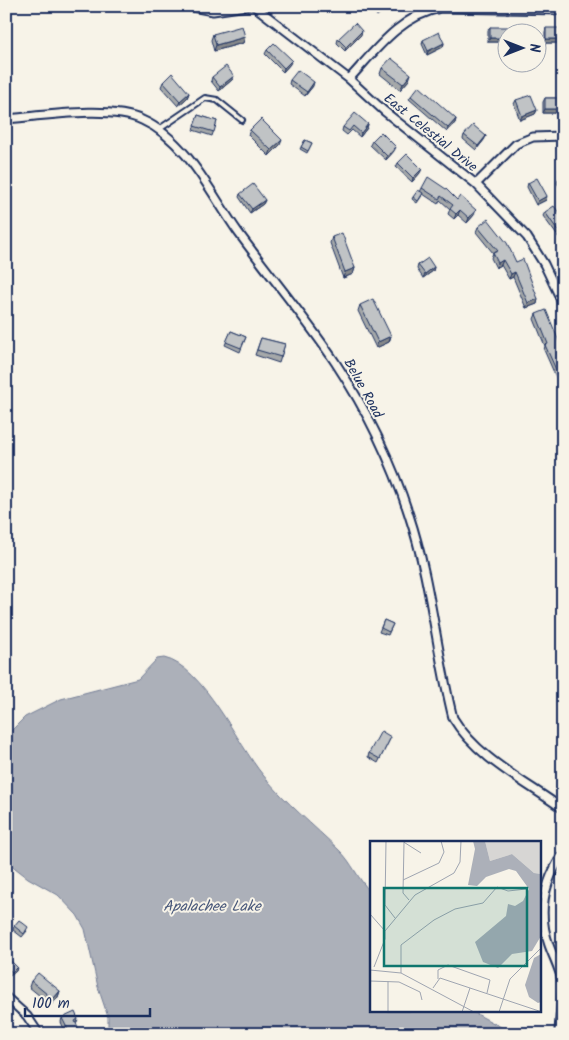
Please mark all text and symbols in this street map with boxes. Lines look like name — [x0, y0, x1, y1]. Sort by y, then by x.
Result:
north arrow — [496, 22, 546, 72]
text: N — [523, 44, 545, 53]
street label: East Celestial Drive — [378, 88, 483, 178]
street label: Belue Road — [338, 355, 389, 423]
inset map — [370, 841, 542, 1012]
water label: Apalachee Lake — [163, 895, 262, 919]
scale bar — [25, 985, 150, 1017]
text: 100 m — [32, 992, 70, 1016]

